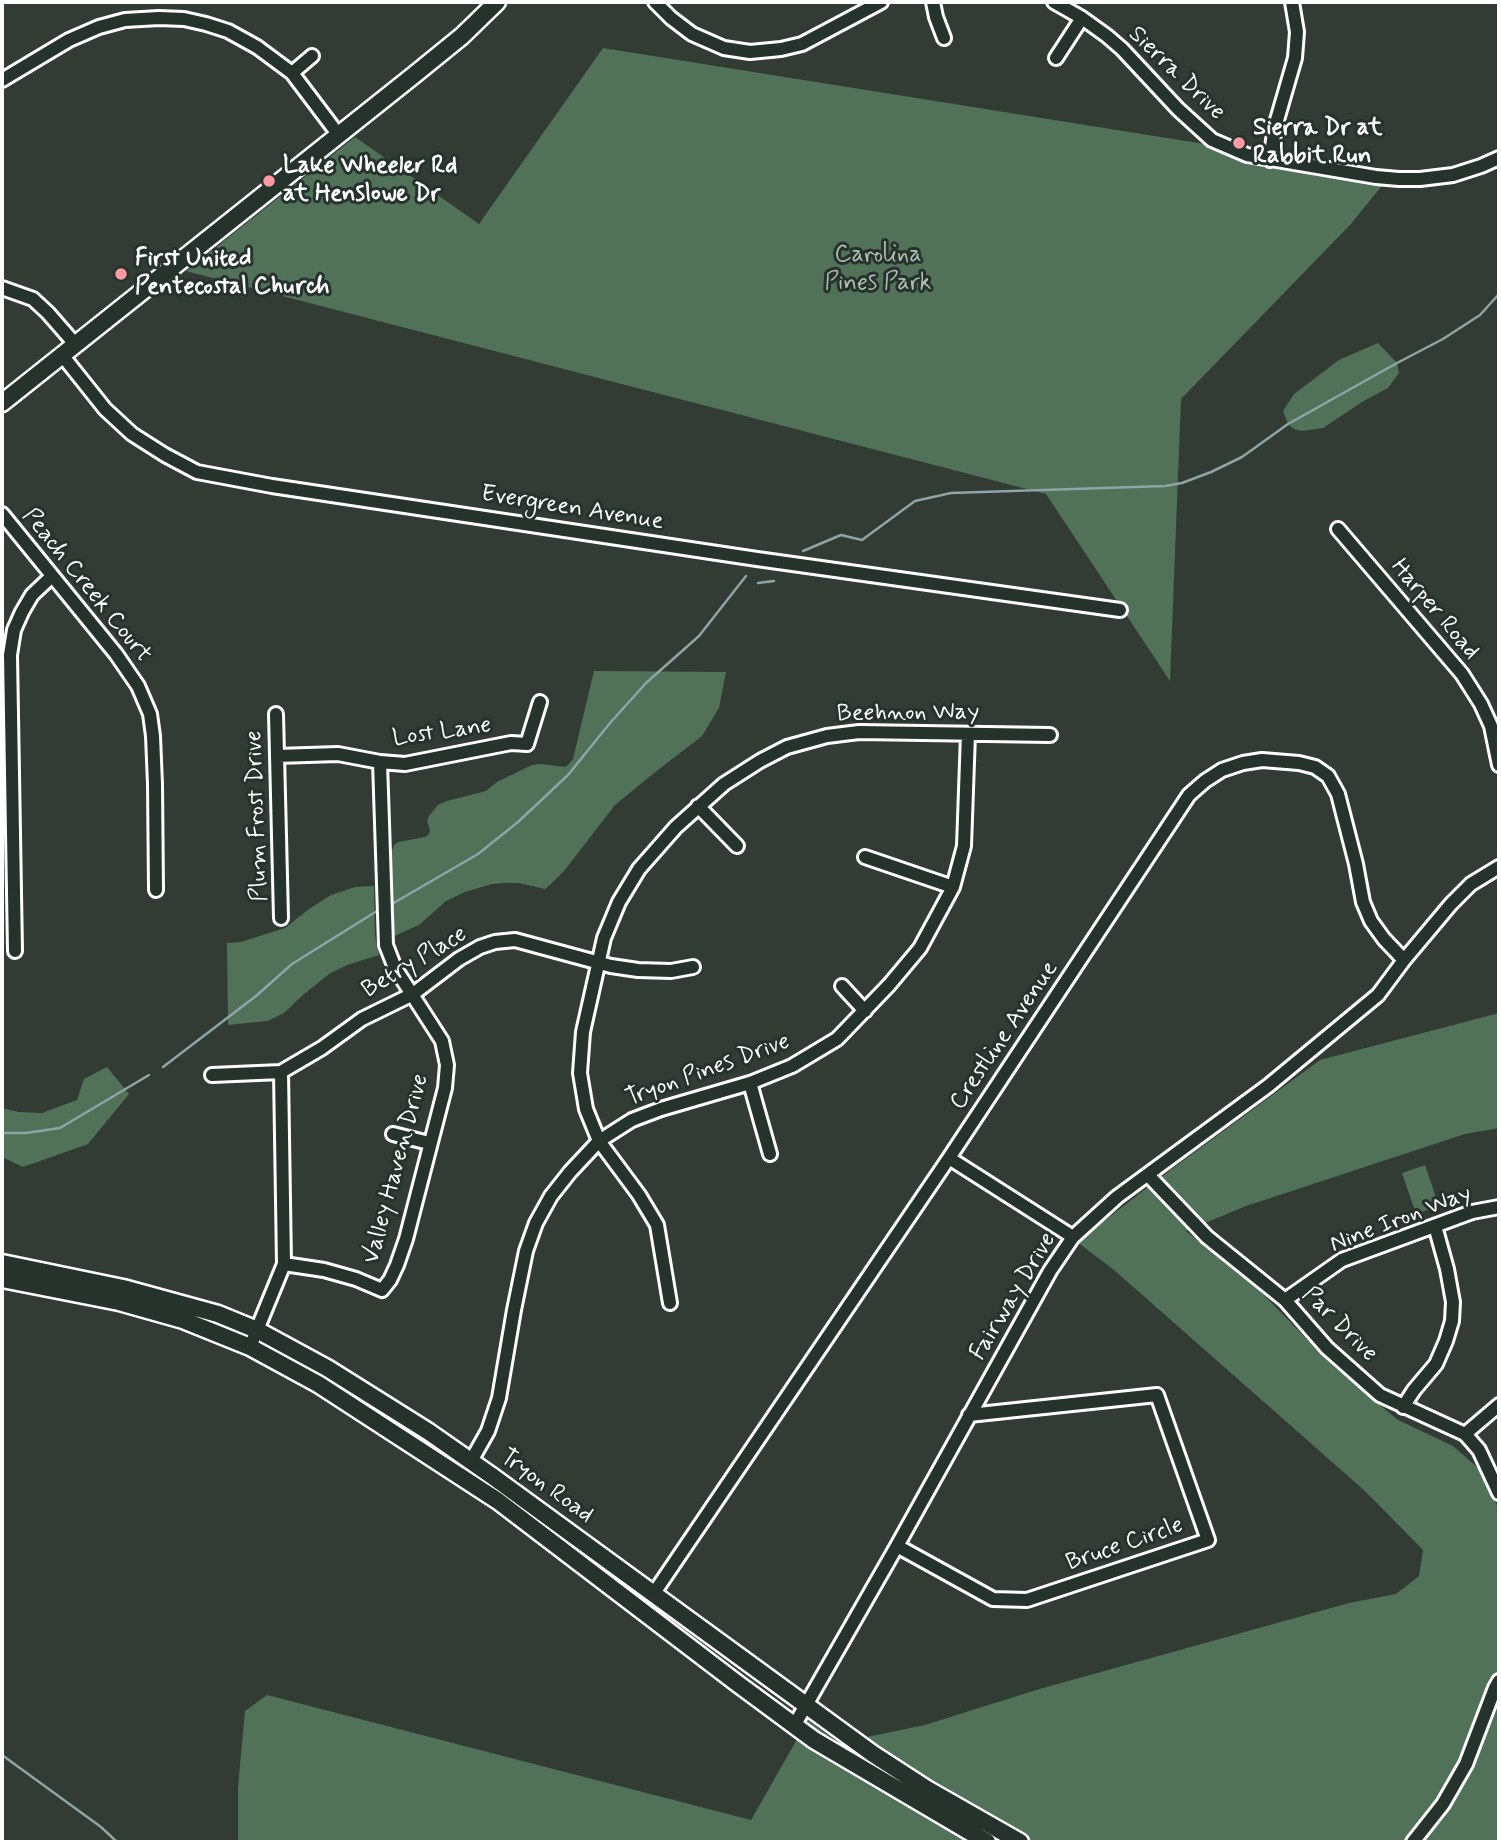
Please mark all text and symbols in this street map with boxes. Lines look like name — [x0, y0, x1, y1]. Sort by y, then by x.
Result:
street label: Sierra Drive — [1122, 21, 1230, 127]
place label: Sierra Dr at Rabbit Run — [1253, 115, 1382, 171]
marker: Sierra Dr at Rabbit Run — [1231, 135, 1247, 151]
place label: Lake Wheeler Rd at Henslowe Dr — [283, 153, 457, 209]
marker: Lake Wheeler Rd at Henslowe Dr — [261, 173, 277, 189]
park label: Carolina Pines Park — [825, 242, 931, 298]
place label: First United Pentecostal Church — [135, 246, 330, 302]
marker: First United Pentecostal Church — [113, 266, 129, 282]
street label: Evergreen Avenue — [479, 480, 665, 538]
street label: Peach Creek Court — [15, 503, 157, 669]
street label: Harper Road — [1383, 554, 1485, 666]
street label: Beehnon Way — [836, 698, 980, 730]
street label: Lost Lane — [391, 712, 493, 754]
street label: Plum Frost Drive — [241, 730, 275, 902]
street label: Betry Place — [357, 920, 473, 1006]
street label: Crestline Avenue — [945, 956, 1065, 1116]
street label: Tryon Pines Drive — [622, 1028, 794, 1114]
street label: Valley Haven Drive — [358, 1071, 436, 1267]
street label: Nine Iron Way — [1326, 1180, 1476, 1260]
street label: Fairway Drive — [965, 1228, 1063, 1366]
street label: Par Drive — [1295, 1281, 1383, 1369]
street label: Tryon Road — [494, 1443, 598, 1531]
street label: Bruce Circle — [1063, 1512, 1187, 1578]

